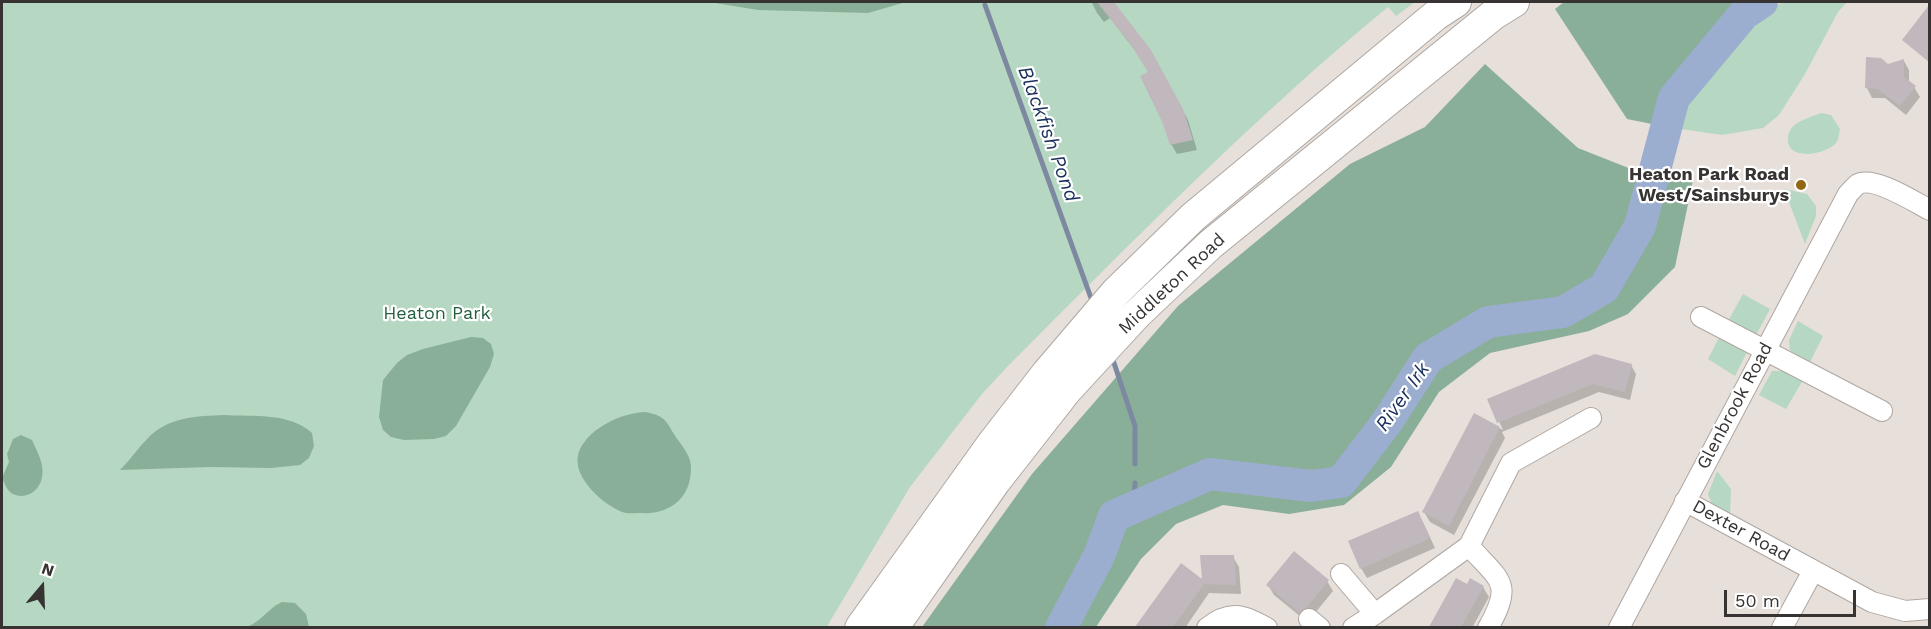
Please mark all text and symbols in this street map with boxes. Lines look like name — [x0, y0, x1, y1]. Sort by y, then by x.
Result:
water label: Blackfish Pond — [1012, 63, 1084, 205]
place label: Heaton Park Road West/Sainsburys — [1629, 164, 1789, 207]
marker: Heaton Park Road West/Sainsburys — [1794, 178, 1808, 192]
street label: Middleton Road — [1114, 229, 1230, 339]
park label: Heaton Park — [383, 303, 491, 325]
street label: Glenbrook Road — [1693, 339, 1777, 473]
water label: River Irk — [1371, 358, 1435, 436]
street label: Dexter Road — [1689, 495, 1793, 567]
north arrow — [12, 557, 72, 617]
text: N — [39, 559, 57, 580]
scale bar — [1727, 578, 1859, 616]
text: 50 m — [1735, 590, 1780, 611]

